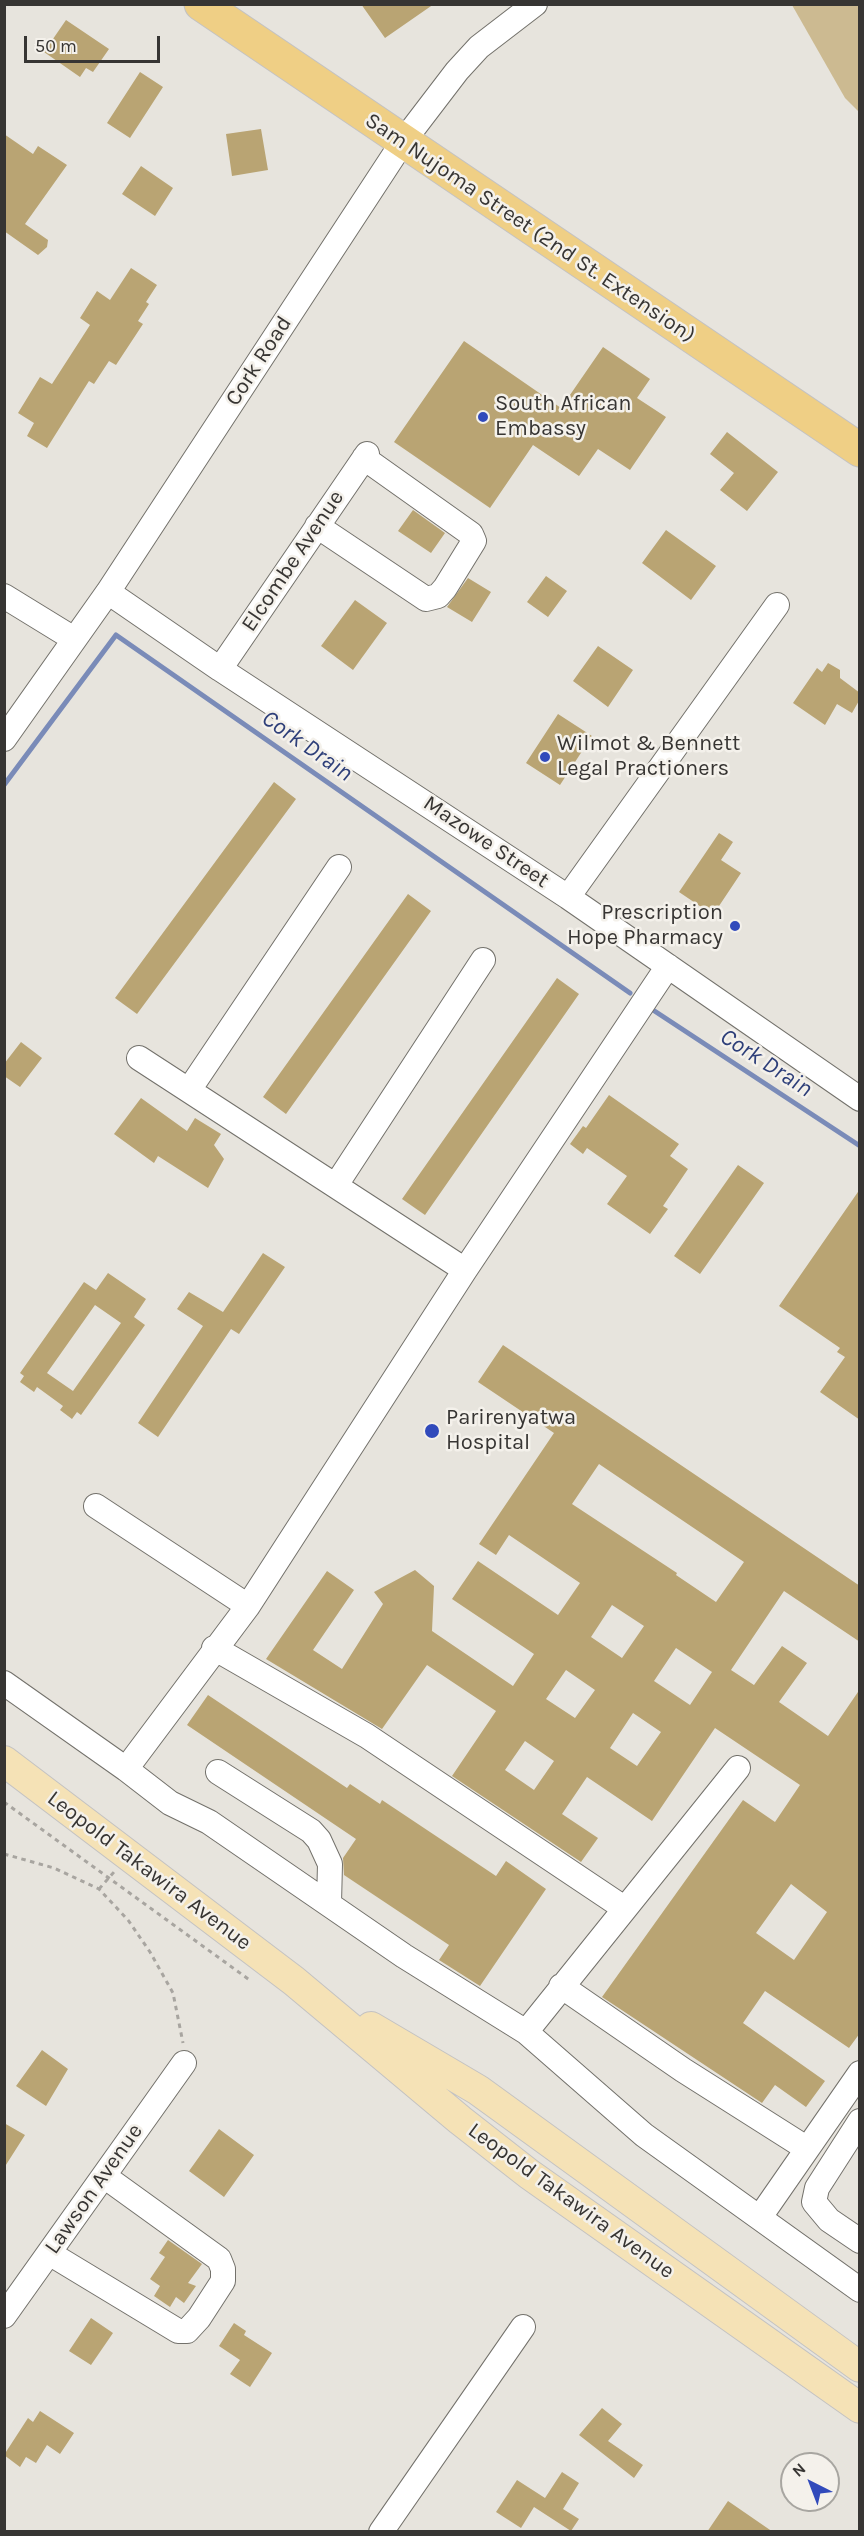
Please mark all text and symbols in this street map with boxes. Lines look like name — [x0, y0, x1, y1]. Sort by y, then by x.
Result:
scale bar — [27, 24, 164, 62]
text: 50 m — [35, 35, 77, 57]
street label: Sam Nujoma Street (2nd St. Extension) — [360, 107, 700, 349]
street label: Cork Road — [220, 311, 298, 411]
place label: South African Embassy — [495, 391, 632, 442]
marker: South African Embassy — [476, 410, 490, 424]
street label: Elcombe Avenue — [236, 485, 350, 637]
water label: Cork Drain — [256, 704, 358, 788]
place label: Wilmot & Bennett Legal Practioners — [557, 731, 740, 782]
marker: Wilmot & Bennett Legal Practioners — [538, 750, 552, 764]
street label: Mazowe Street — [418, 790, 554, 894]
place label: Prescription Hope Pharmacy — [567, 900, 723, 951]
marker: Prescription Hope Pharmacy — [728, 919, 742, 933]
water label: Cork Drain — [714, 1022, 818, 1104]
place label: Parirenyatwa Hospital — [446, 1405, 576, 1456]
marker: Parirenyatwa Hospital — [423, 1422, 441, 1440]
street label: Leopold Takawira Avenue — [42, 1786, 256, 1956]
street label: Leopold Takawira Avenue — [463, 2117, 679, 2285]
street label: Lawson Avenue — [39, 2119, 149, 2259]
north arrow — [780, 2452, 840, 2512]
text: N — [788, 2459, 810, 2481]

